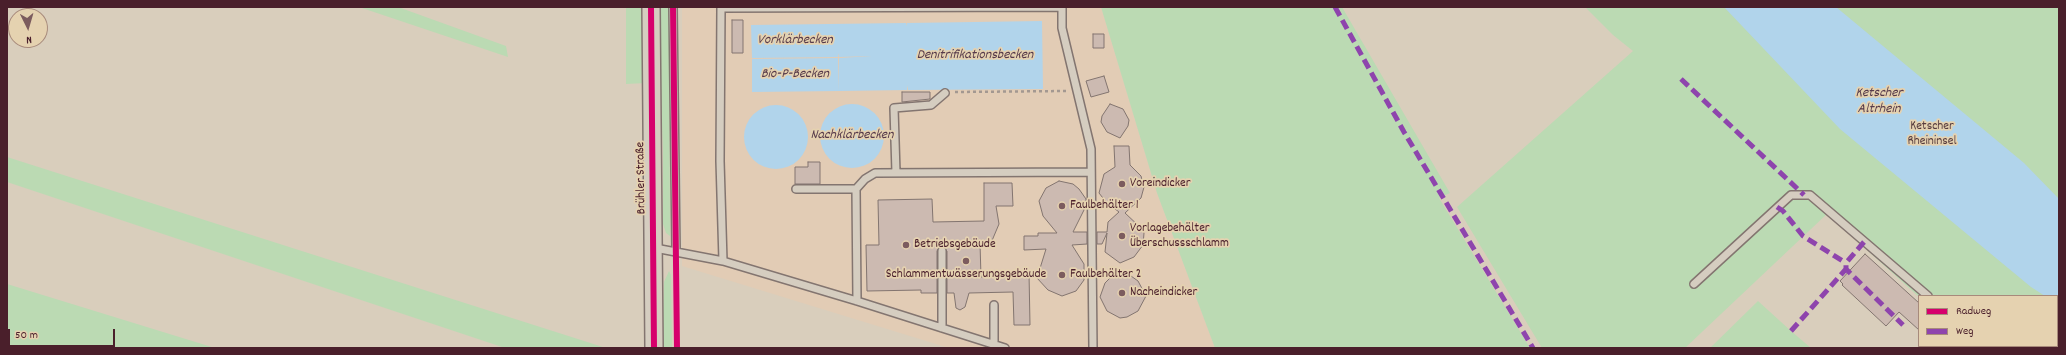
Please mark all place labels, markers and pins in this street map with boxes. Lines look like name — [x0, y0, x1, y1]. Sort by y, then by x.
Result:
place label: Voreindicker — [1130, 176, 1191, 192]
marker: Voreindicker — [1117, 179, 1127, 189]
place label: Faulbehälter 1 — [1070, 198, 1139, 214]
marker: Faulbehälter 1 — [1057, 201, 1067, 211]
place label: Vorlagebehälter Überschussschlamm — [1130, 221, 1229, 252]
marker: Vorlagebehälter Überschussschlamm — [1117, 231, 1127, 241]
place label: Betriebsgebäude — [914, 237, 996, 253]
marker: Betriebsgebäude — [901, 240, 911, 250]
marker: Schlammentwässerungsgebäude — [961, 256, 971, 266]
place label: Schlammentwässerungsgebäude — [886, 267, 1046, 283]
place label: Faulbehälter 2 — [1070, 267, 1141, 283]
marker: Faulbehälter 2 — [1057, 270, 1067, 280]
place label: Nacheindicker — [1130, 285, 1197, 301]
marker: Nacheindicker — [1117, 288, 1127, 298]

